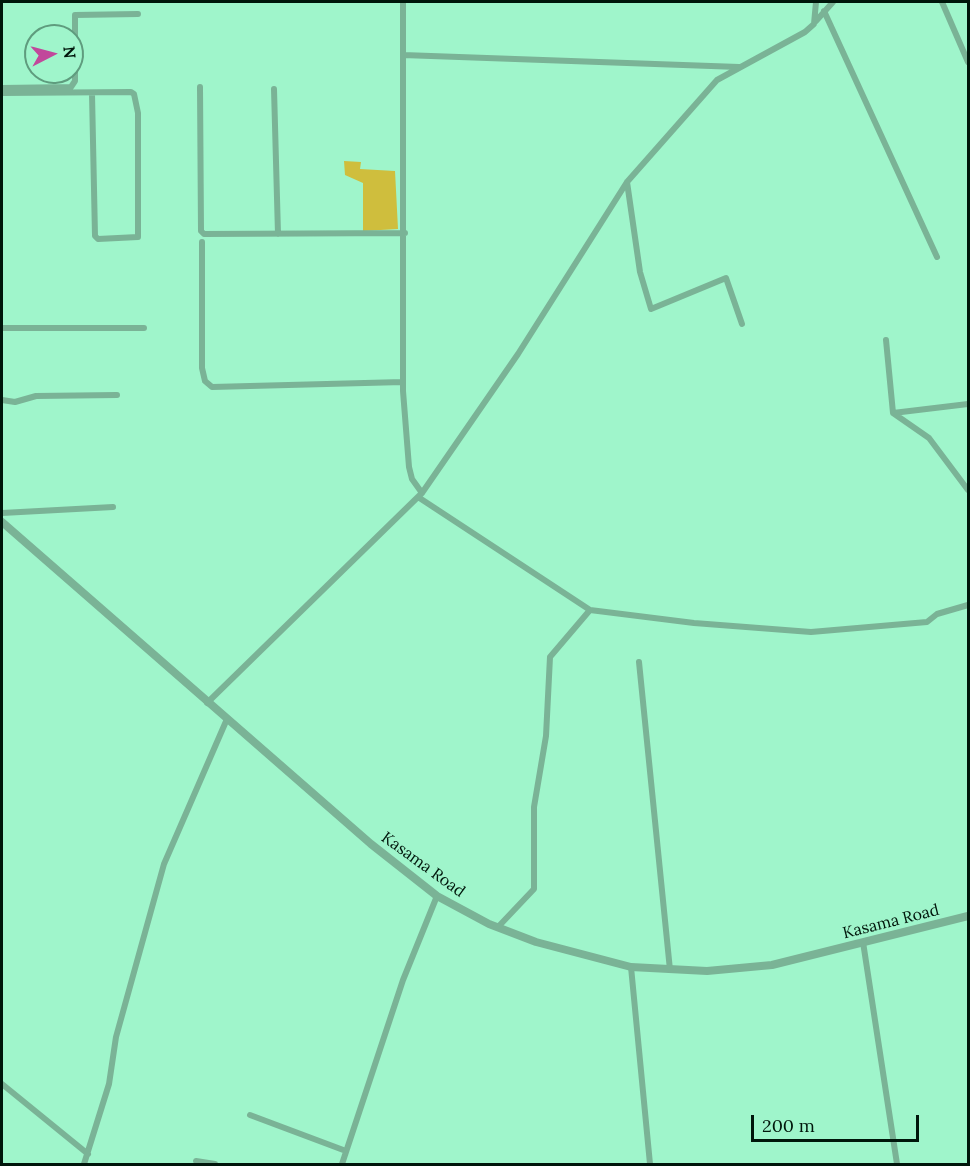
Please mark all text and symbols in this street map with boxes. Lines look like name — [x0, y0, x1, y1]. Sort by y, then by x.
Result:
north arrow — [24, 24, 84, 84]
text: N — [59, 45, 81, 60]
street label: Kasama Road — [377, 828, 469, 902]
street label: Kasama Road — [841, 901, 941, 943]
scale bar — [754, 1103, 922, 1141]
text: 200 m — [762, 1114, 815, 1137]

